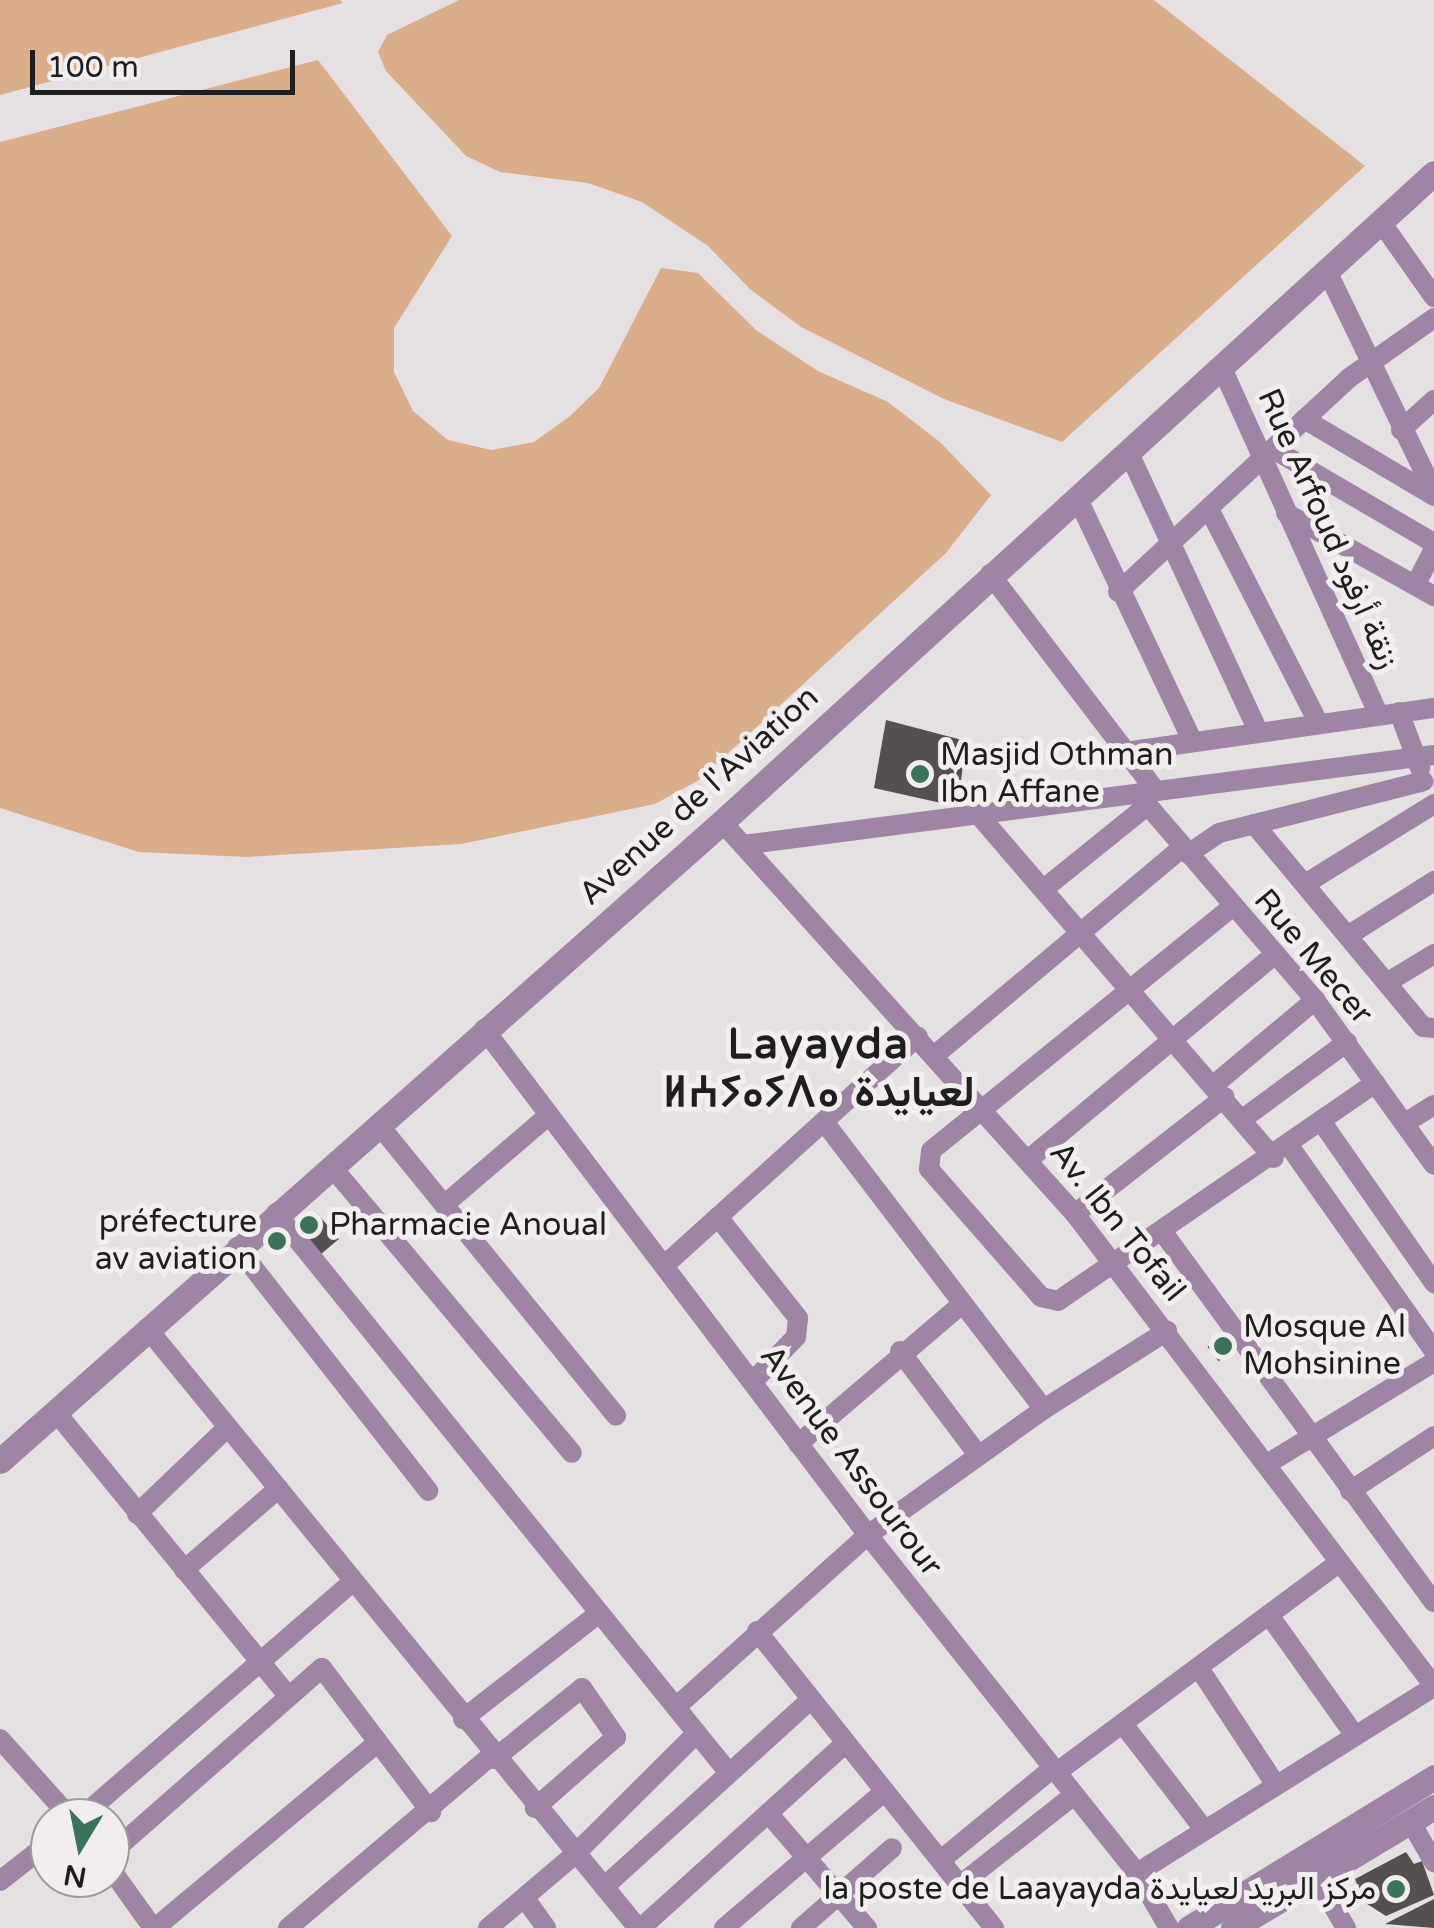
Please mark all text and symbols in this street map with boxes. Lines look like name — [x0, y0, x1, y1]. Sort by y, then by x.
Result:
scale bar — [35, 30, 300, 92]
text: 100 m — [47, 49, 139, 86]
street label: Rue Arfoud زنقة أرفود — [1249, 383, 1407, 675]
street label: Avenue de l'Aviation — [571, 678, 827, 914]
place label: Masjid Othman Ibn Affane — [940, 737, 1173, 812]
marker: Masjid Othman Ibn Affane — [909, 763, 931, 785]
street label: Rue Mecer — [1245, 882, 1381, 1032]
district label: Layayda ⵍⵄⵢⴰⵢⴷⴰ لعيايدة — [673, 1020, 965, 1118]
street label: Av. Ibn Tofail — [1041, 1134, 1193, 1310]
place label: préfecture av aviation — [95, 1204, 257, 1279]
place label: Pharmacie Anoual — [329, 1206, 607, 1244]
marker: Pharmacie Anoual — [298, 1214, 320, 1236]
marker: préfecture av aviation — [266, 1230, 288, 1252]
place label: Mosque Al Mohsinine — [1243, 1309, 1406, 1384]
marker: Mosque Al Mohsinine — [1212, 1335, 1234, 1357]
street label: Avenue Assourour — [752, 1338, 950, 1584]
north arrow — [30, 1798, 130, 1898]
text: N — [61, 1857, 89, 1894]
place label: la poste de Laayayda مركز البريد لعيايدة — [823, 1870, 1376, 1908]
marker: la poste de Laayayda مركز البريد لعيايدة — [1385, 1878, 1407, 1900]

